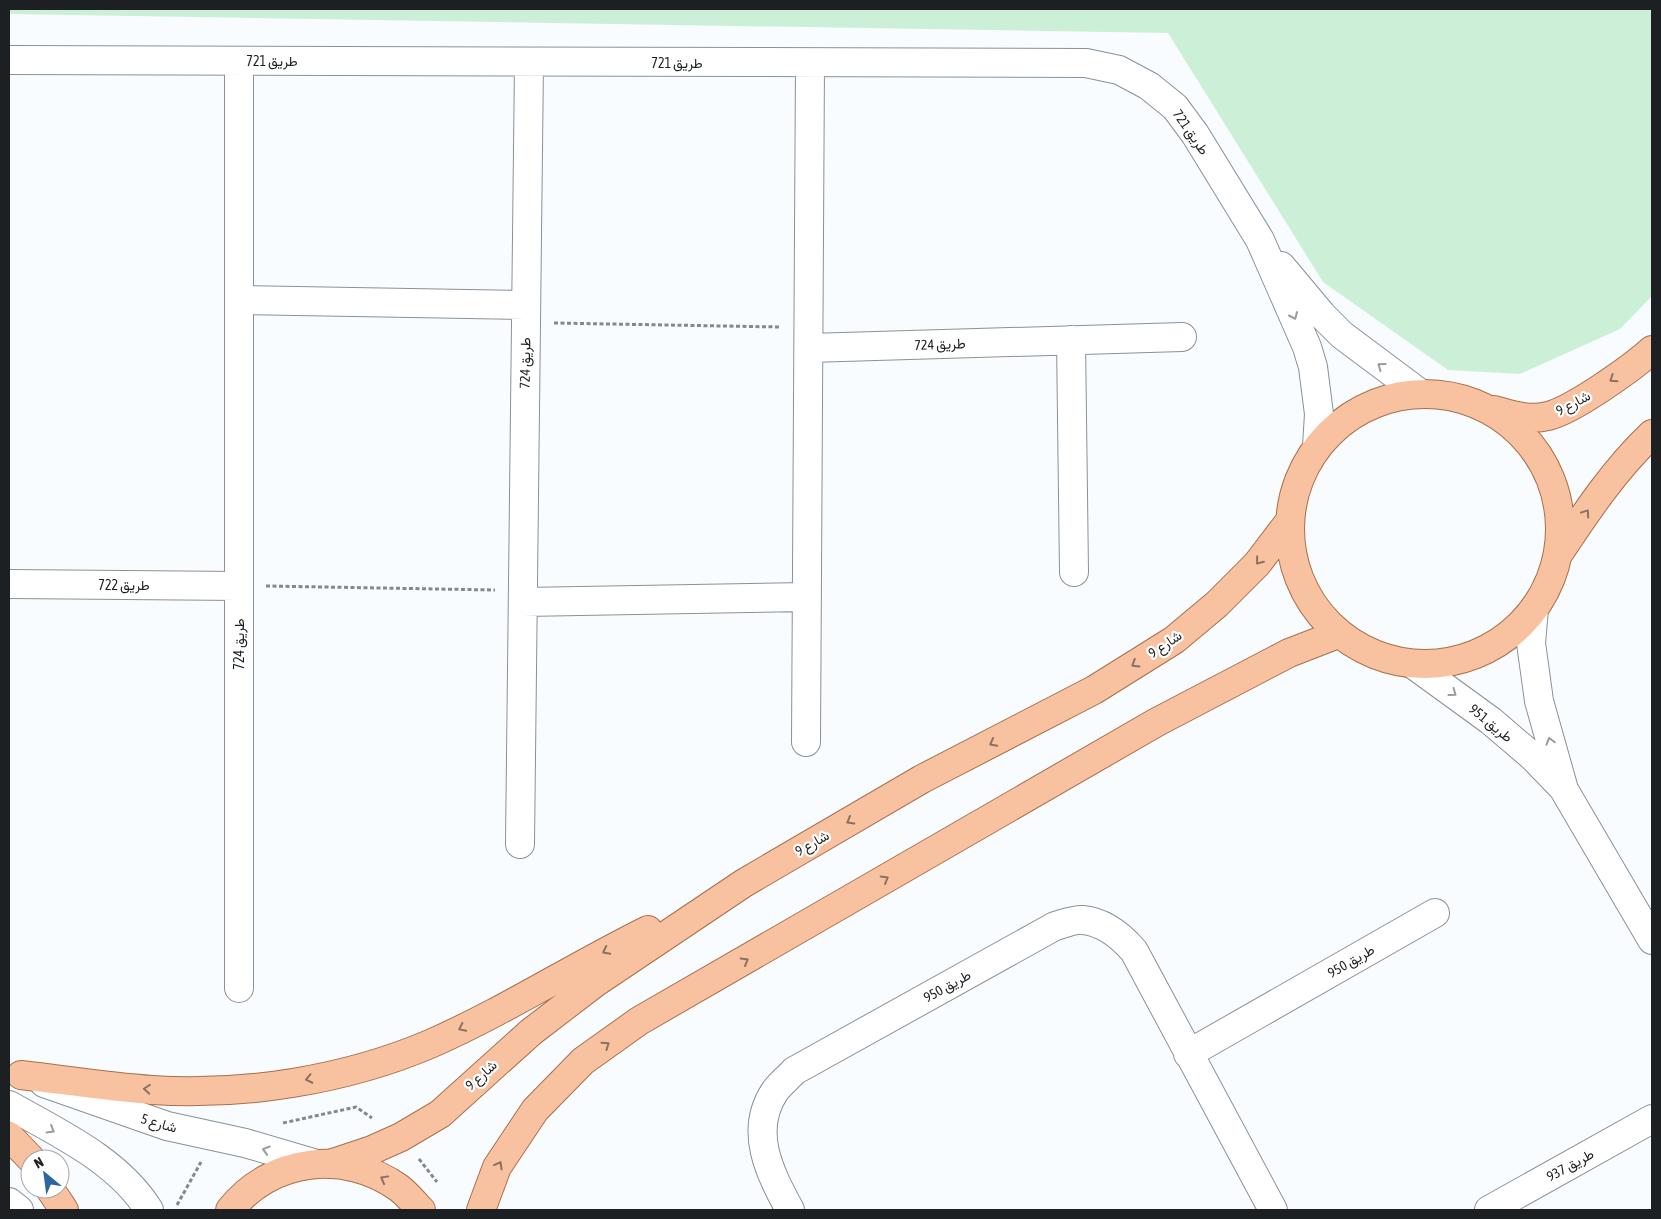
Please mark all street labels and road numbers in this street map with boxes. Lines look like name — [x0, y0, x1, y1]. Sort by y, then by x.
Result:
street label: طريق 721 — [246, 53, 298, 70]
street label: طريق 721 — [651, 55, 703, 72]
street label: طريق 721 — [1169, 106, 1212, 158]
street label: طريق 724 — [914, 335, 966, 354]
street label: طريق 724 — [517, 337, 534, 389]
street label: شارع 9 — [1553, 387, 1594, 421]
street label: طريق 722 — [98, 577, 150, 594]
street label: طريق 724 — [231, 618, 248, 670]
street label: شارع 9 — [1145, 627, 1186, 663]
street label: طريق 951 — [1465, 701, 1516, 746]
street label: شارع 9 — [792, 827, 833, 862]
street label: طريق 950 — [1325, 941, 1378, 982]
street label: طريق 950 — [921, 967, 974, 1006]
street label: شارع 9 — [462, 1057, 502, 1095]
street label: شارع 5 — [138, 1110, 179, 1139]
street label: طريق 937 — [1544, 1146, 1597, 1185]

